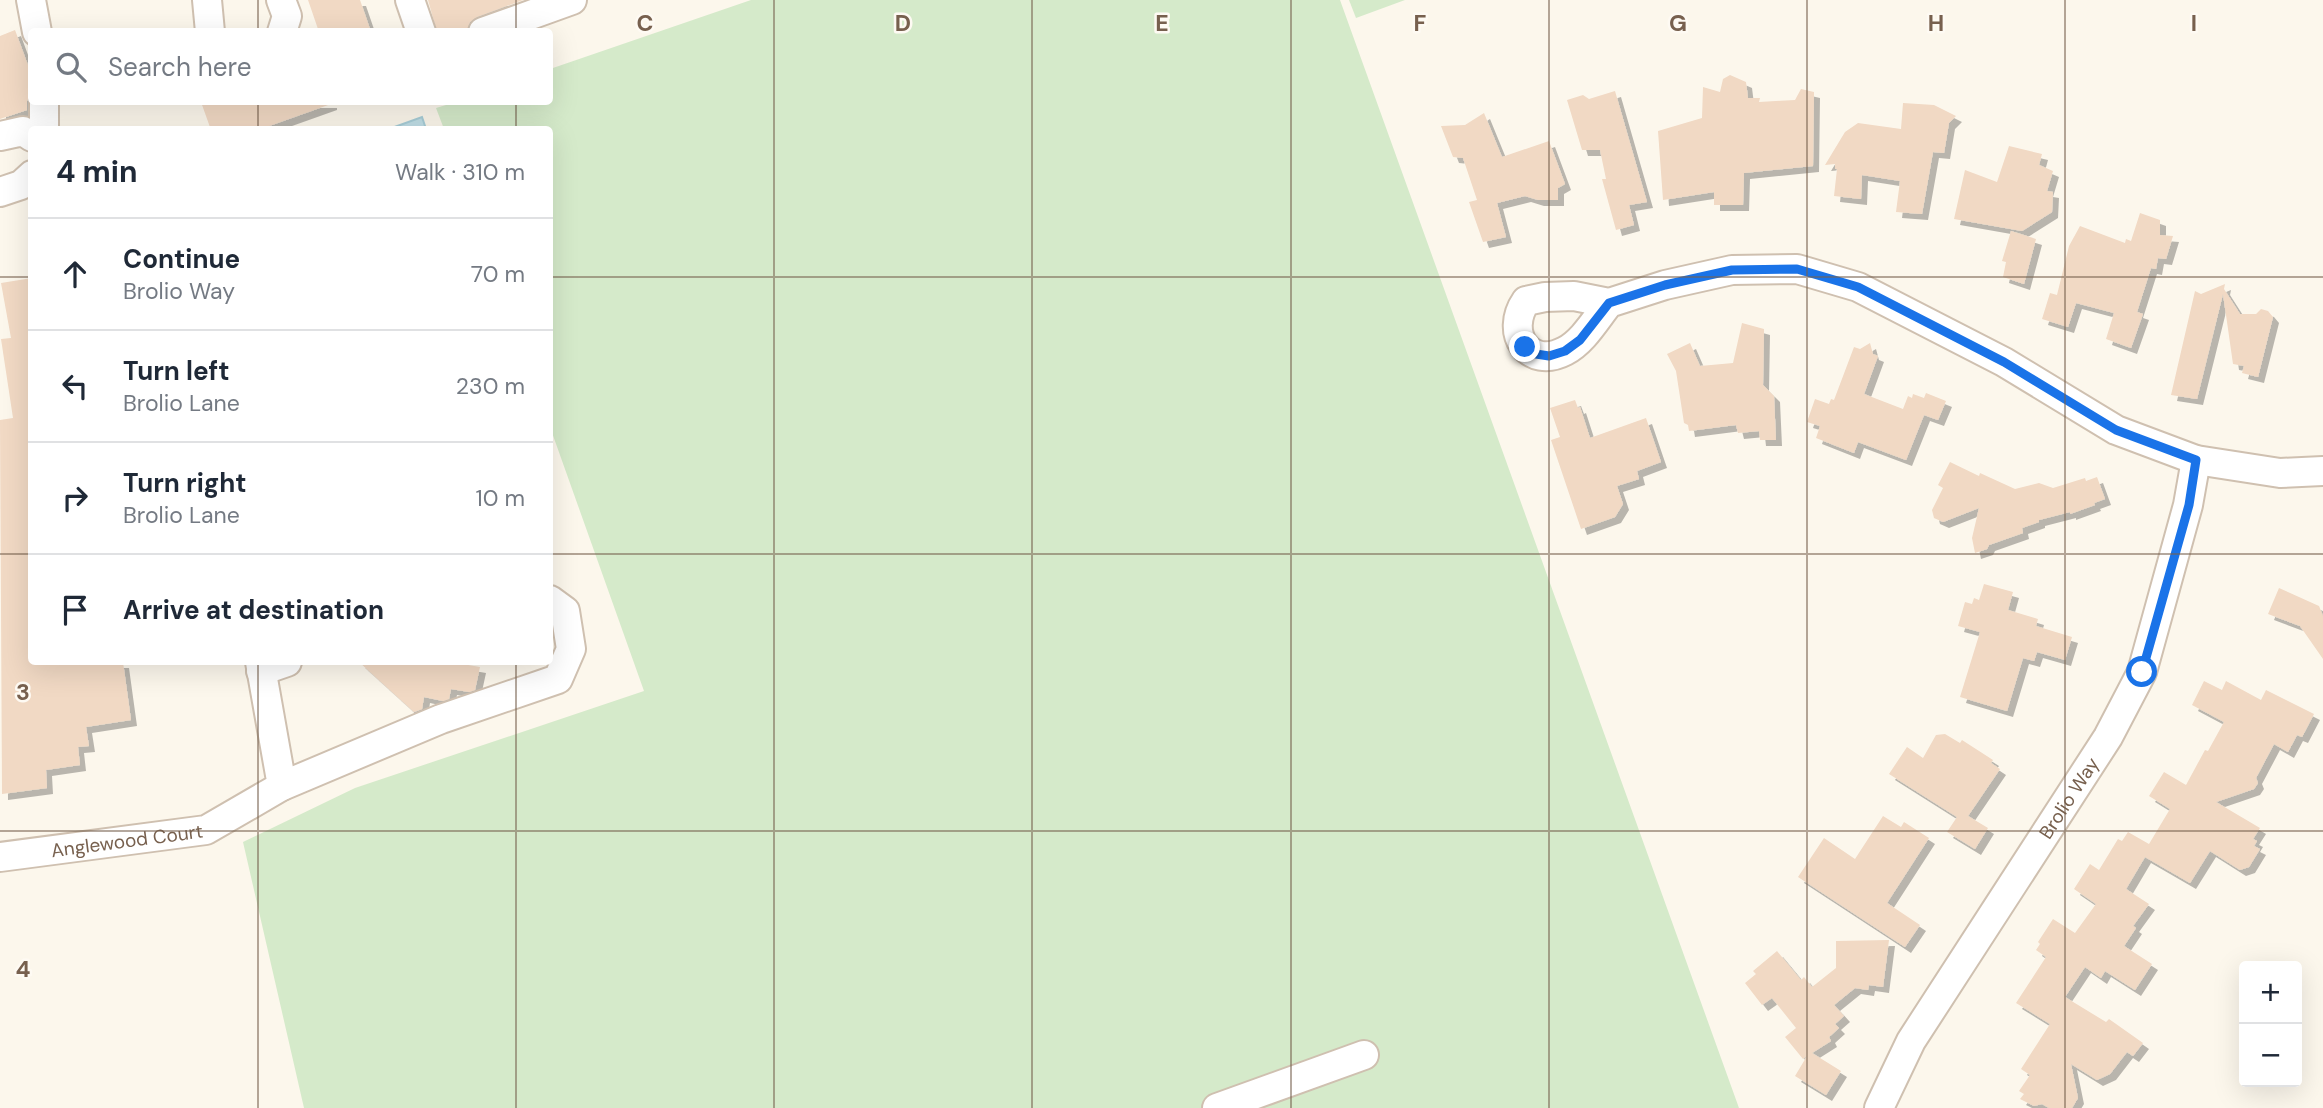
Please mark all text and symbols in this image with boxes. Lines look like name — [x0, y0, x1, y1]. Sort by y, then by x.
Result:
text: C — [637, 8, 653, 38]
text: D — [895, 8, 911, 38]
text: E — [1155, 8, 1169, 38]
text: F — [1414, 8, 1427, 38]
text: G — [1669, 8, 1687, 38]
text: H — [1928, 8, 1944, 38]
text: I — [2191, 8, 2197, 38]
search box — [28, 28, 553, 105]
icon: search — [52, 48, 90, 86]
text: Search here — [108, 50, 251, 84]
text: 4 min — [56, 152, 138, 191]
text: Walk · 310 m — [395, 157, 525, 187]
text: Continue — [123, 242, 240, 276]
icon: ahead — [56, 255, 94, 293]
text: 70 m — [471, 259, 525, 289]
text: Brolio Way — [123, 276, 235, 306]
route end — [1509, 331, 1540, 362]
text: Turn left — [123, 354, 230, 388]
icon: left — [56, 367, 94, 405]
text: 230 m — [456, 371, 525, 401]
text: Brolio Lane — [123, 388, 240, 418]
text: Turn right — [123, 466, 247, 500]
icon: right — [56, 479, 94, 517]
text: 10 m — [475, 483, 525, 513]
text: Brolio Lane — [123, 500, 240, 530]
icon: arrive — [56, 591, 94, 629]
text: Arrive at destination — [123, 593, 384, 627]
route start — [2126, 656, 2157, 687]
text: 3 — [16, 677, 30, 707]
street label: Brolio Way — [2033, 752, 2104, 844]
street label: Anglewood Court — [50, 818, 204, 863]
text: 4 — [16, 954, 31, 984]
map controls — [2239, 961, 2302, 1087]
button: + — [2239, 961, 2302, 1024]
button: − — [2239, 1024, 2302, 1087]

